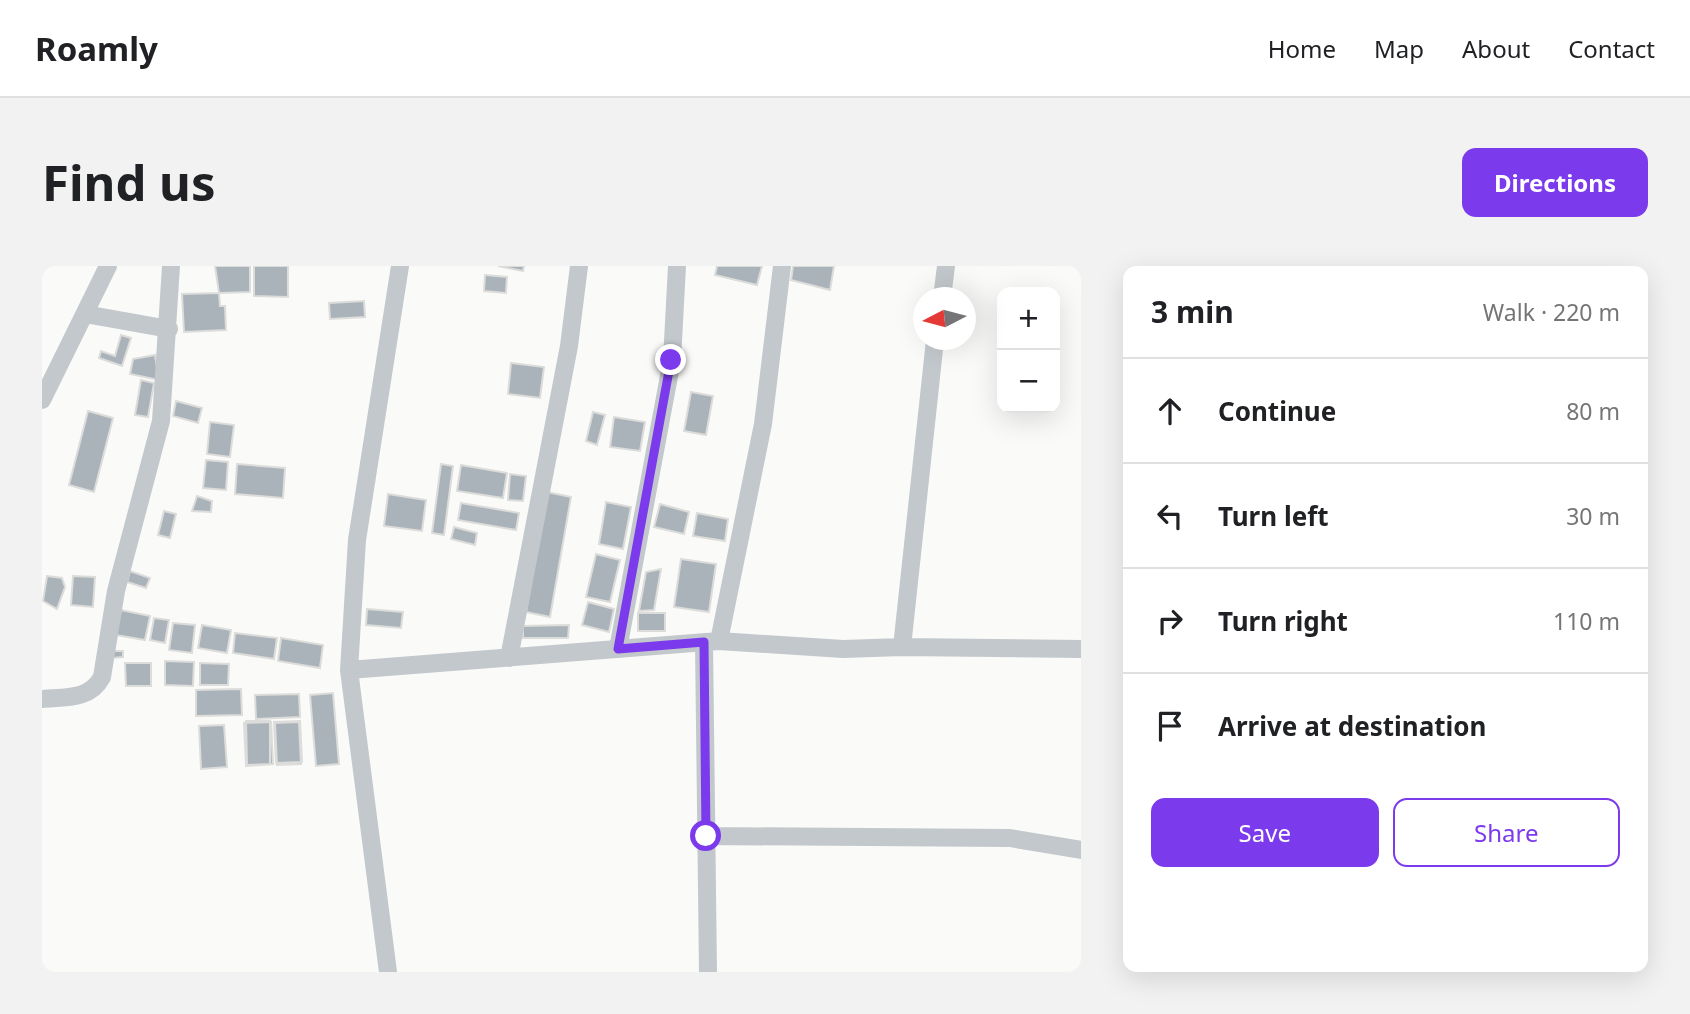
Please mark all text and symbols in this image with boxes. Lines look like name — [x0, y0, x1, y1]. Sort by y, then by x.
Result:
text: Roamly — [35, 26, 158, 71]
text: Home — [1268, 32, 1336, 65]
text: Map — [1374, 32, 1424, 65]
text: About — [1462, 32, 1530, 65]
text: Contact — [1568, 32, 1655, 65]
button: Directions — [1462, 148, 1648, 217]
text: Find us — [42, 149, 216, 215]
north arrow — [913, 287, 976, 350]
map controls — [997, 287, 1060, 413]
button: + — [997, 287, 1060, 350]
text: 3 min — [1151, 291, 1234, 332]
text: Walk · 220 m — [1483, 296, 1620, 328]
route end — [655, 344, 686, 375]
button: − — [997, 350, 1060, 413]
icon: ahead — [1151, 392, 1189, 430]
text: Continue — [1218, 393, 1336, 429]
text: 80 m — [1566, 395, 1620, 427]
icon: left — [1151, 497, 1189, 535]
text: Turn left — [1218, 498, 1329, 534]
text: 30 m — [1566, 500, 1620, 532]
icon: right — [1151, 602, 1189, 640]
text: Turn right — [1218, 603, 1348, 639]
text: 110 m — [1553, 605, 1620, 637]
icon: arrive — [1151, 707, 1189, 745]
text: Arrive at destination — [1218, 708, 1487, 744]
button: Save — [1151, 798, 1379, 867]
button: Share — [1393, 798, 1620, 867]
route start — [690, 820, 721, 851]

